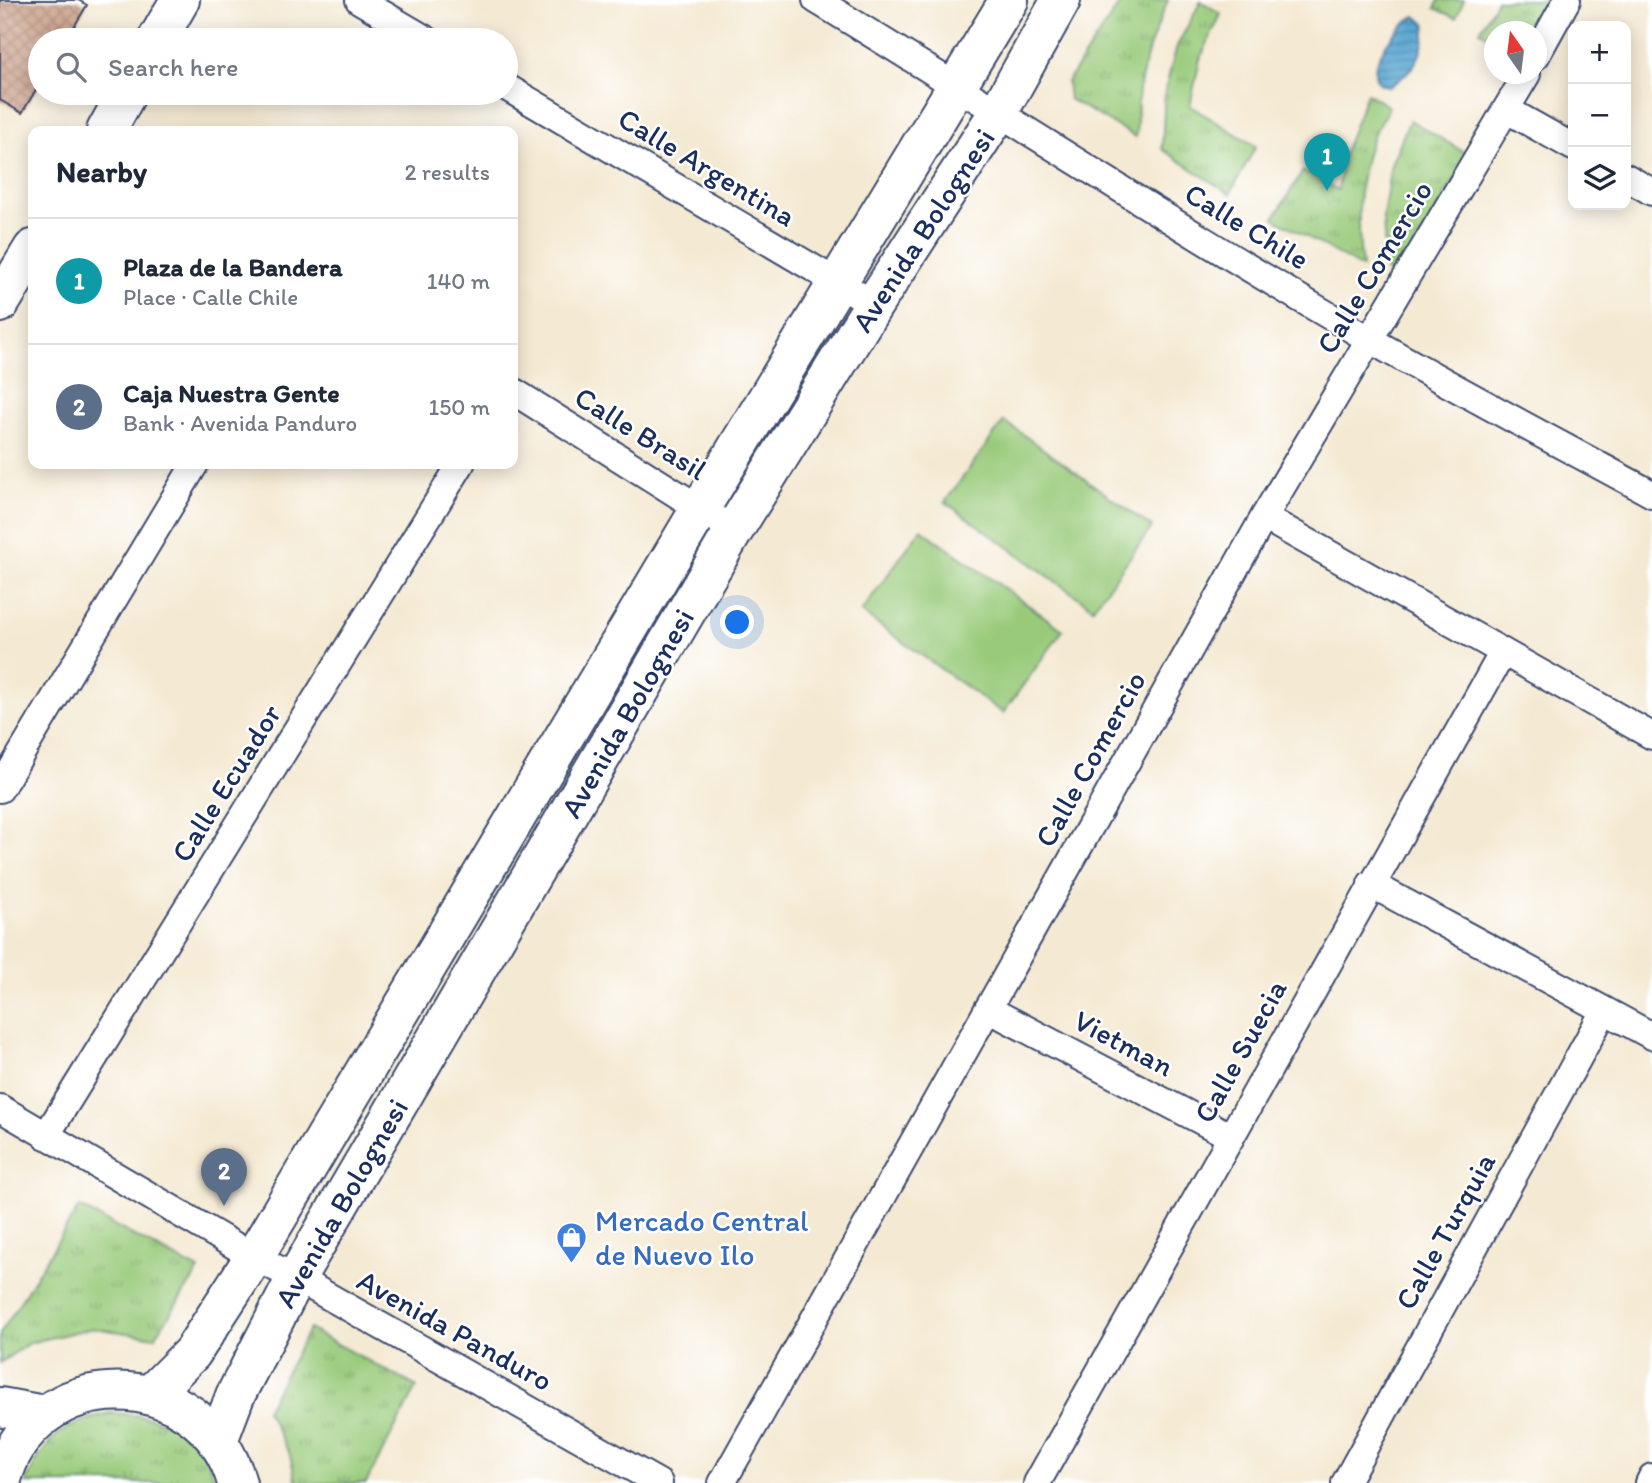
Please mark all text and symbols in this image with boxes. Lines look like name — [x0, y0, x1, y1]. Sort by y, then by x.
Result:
north arrow — [1484, 21, 1547, 84]
map controls — [1568, 21, 1631, 210]
button: + — [1568, 21, 1631, 84]
search box — [28, 28, 518, 105]
icon: search — [52, 48, 90, 86]
text: Search here — [108, 51, 238, 83]
button: − — [1568, 84, 1631, 147]
street label: Calle Argentina — [612, 100, 803, 235]
street label: Avenida Bolognesi — [843, 121, 1003, 339]
pin: 1 — [1304, 133, 1350, 191]
button: layers — [1568, 147, 1631, 210]
text: Nearby — [56, 153, 147, 190]
text: 2 results — [404, 158, 490, 186]
street label: Calle Chile — [1178, 174, 1316, 278]
street label: Calle Comercio — [1308, 174, 1440, 360]
text: Plaza de la Bandera — [123, 251, 343, 283]
text: 1 — [74, 267, 84, 295]
text: 140 m — [427, 267, 490, 295]
text: Place · Calle Chile — [123, 283, 298, 311]
text: Caja Nuestra Gente — [123, 377, 340, 409]
street label: Calle Brasil — [568, 378, 714, 488]
text: 2 — [73, 393, 85, 421]
text: 150 m — [429, 393, 490, 421]
text: Bank · Avenida Panduro — [123, 409, 357, 437]
street label: Avenida Bolognesi — [552, 602, 702, 824]
your location — [720, 605, 754, 639]
street label: Calle Comercio — [1026, 665, 1154, 853]
street label: Calle Ecuador — [163, 697, 289, 869]
street label: Calle Suecia — [1186, 973, 1295, 1129]
street label: Vietman — [1068, 1001, 1180, 1085]
street label: Avenida Bolognesi — [266, 1092, 416, 1314]
street label: Calle Turquia — [1387, 1146, 1503, 1316]
pin: 2 — [201, 1148, 247, 1206]
place label: Mercado Central de Nuevo Ilo — [595, 1202, 809, 1273]
shop icon: Mercado Central de Nuevo Ilo — [555, 1220, 589, 1264]
street label: Avenida Panduro — [351, 1261, 559, 1399]

